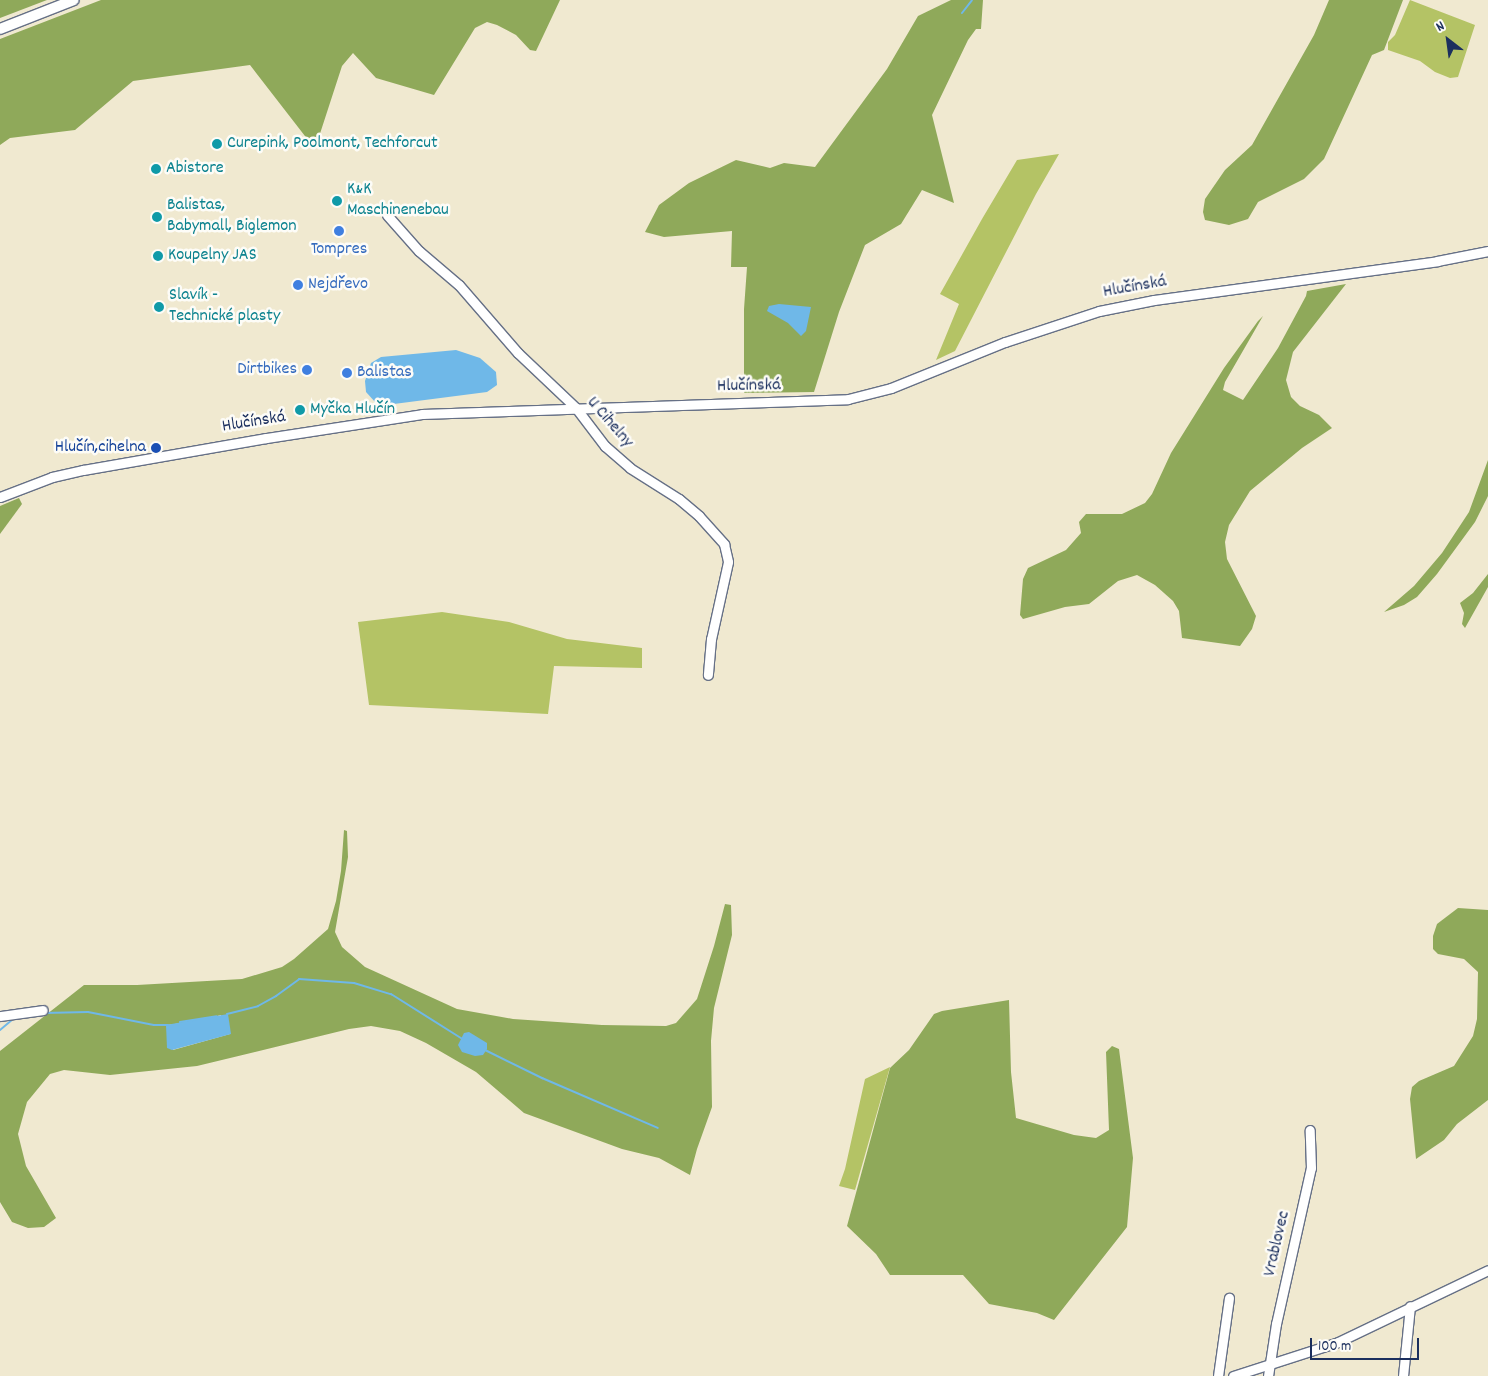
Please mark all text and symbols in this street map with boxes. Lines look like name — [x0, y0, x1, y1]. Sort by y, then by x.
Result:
north arrow — [1423, 15, 1473, 65]
text: N — [1432, 17, 1448, 37]
place label: Curepink, Poolmont, Techforcut — [227, 133, 438, 155]
marker: Curepink, Poolmont, Techforcut — [211, 138, 223, 150]
place label: Abistore — [166, 158, 224, 180]
marker: Abistore — [150, 163, 162, 175]
place label: K&K Maschinenebau — [347, 180, 449, 222]
marker: K&K Maschinenebau — [331, 195, 343, 207]
place label: Balistas, Babymall, Biglemon — [167, 196, 297, 238]
marker: Balistas, Babymall, Biglemon — [151, 211, 163, 223]
marker: Tompres — [333, 225, 345, 237]
place label: Tompres — [311, 239, 367, 261]
place label: Koupelny JAS — [168, 245, 257, 267]
marker: Koupelny JAS — [152, 250, 164, 262]
street label: Hlučínská — [1102, 272, 1168, 304]
place label: Nejdřevo — [308, 274, 368, 296]
marker: Nejdřevo — [292, 279, 304, 291]
place label: Slavík - Technické plasty — [169, 286, 280, 328]
marker: Slavík - Technické plasty — [153, 301, 165, 313]
place label: Dirtbikes — [237, 359, 297, 381]
place label: Balistas — [357, 362, 412, 384]
marker: Dirtbikes — [301, 364, 313, 376]
marker: Balistas — [341, 367, 353, 379]
street label: Hlučínská — [717, 376, 781, 398]
street label: U Cihelny — [581, 393, 637, 453]
place label: Myčka Hlučín — [310, 399, 395, 421]
marker: Myčka Hlučín — [294, 404, 306, 416]
street label: Hlučínská — [221, 407, 287, 439]
place label: Hlučín,cihelna — [55, 437, 146, 459]
marker: Hlučín,cihelna — [150, 442, 162, 454]
street label: Vrablovec — [1260, 1209, 1296, 1279]
scale bar — [1313, 1328, 1422, 1360]
text: 100 m — [1318, 1336, 1351, 1358]

